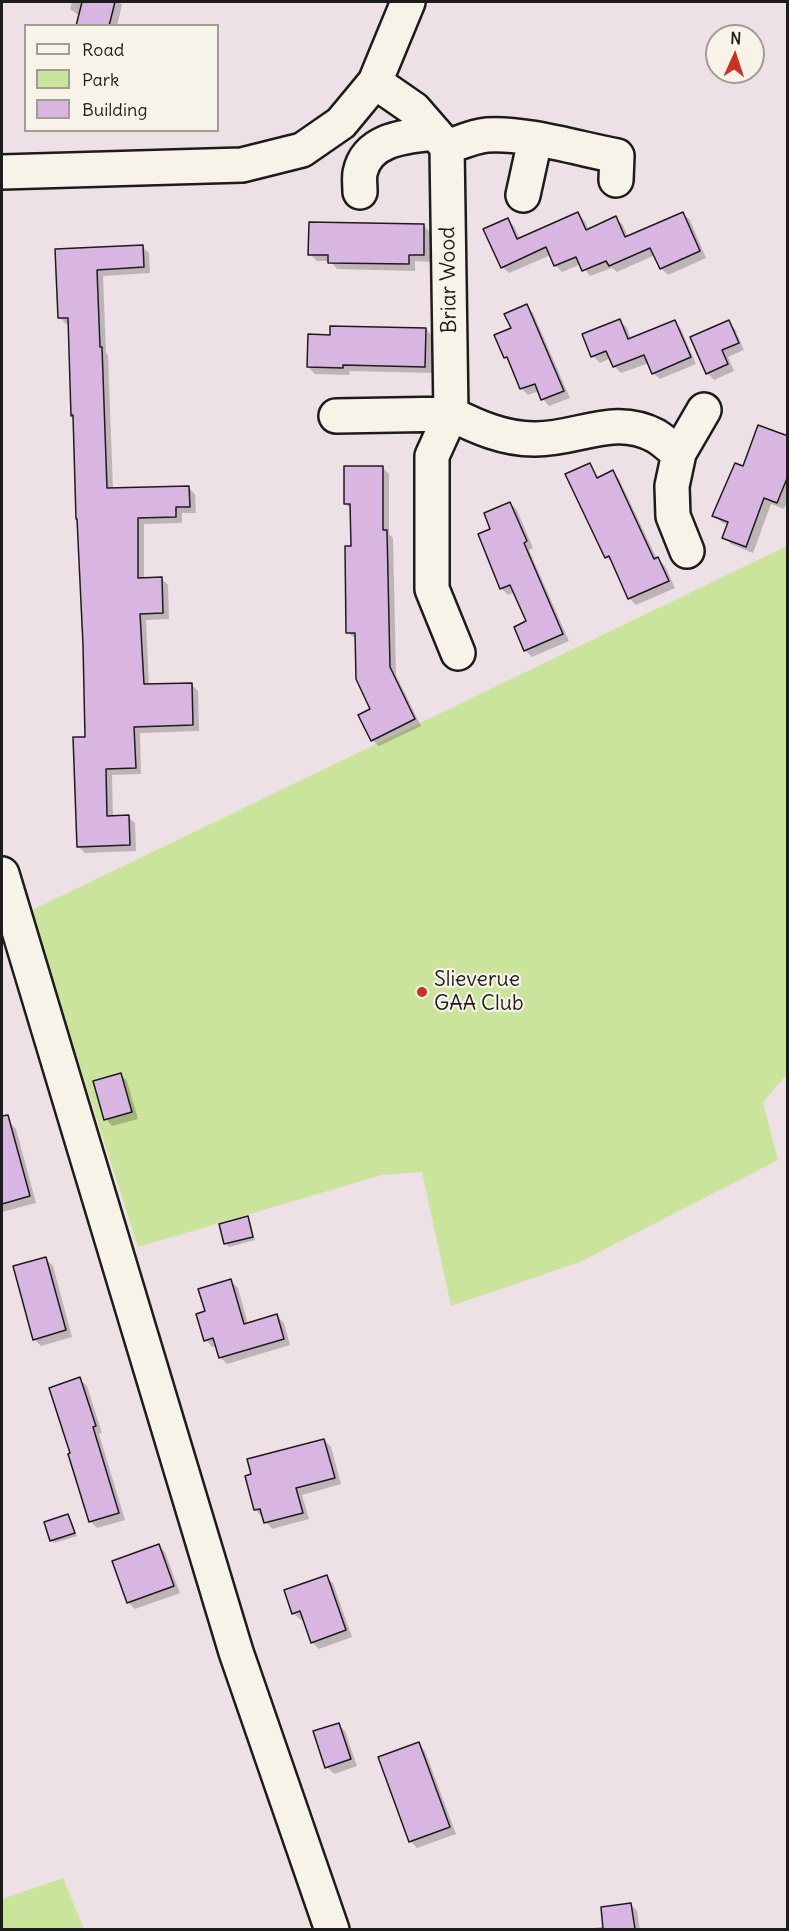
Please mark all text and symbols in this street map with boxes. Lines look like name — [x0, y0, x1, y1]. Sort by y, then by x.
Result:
legend — [24, 24, 219, 132]
north arrow — [705, 24, 765, 84]
text: N — [730, 28, 742, 48]
text: Road — [82, 38, 124, 61]
text: Park — [82, 68, 119, 91]
text: Building — [82, 98, 147, 121]
street label: Briar Wood — [435, 226, 463, 334]
place label: Slieverue GAA Club — [434, 967, 524, 1017]
marker: Slieverue GAA Club — [415, 985, 429, 999]

